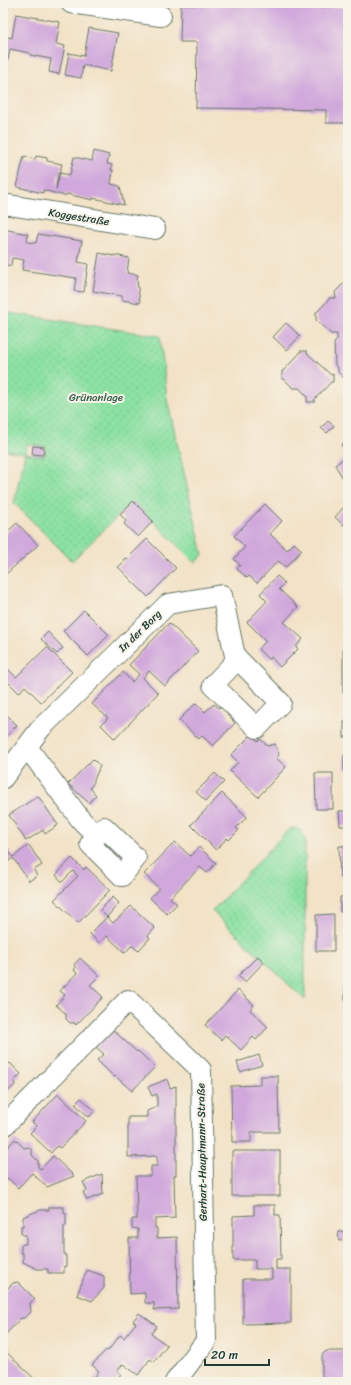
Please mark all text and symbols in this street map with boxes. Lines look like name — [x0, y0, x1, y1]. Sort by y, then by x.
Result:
street label: Koggestraße — [47, 203, 111, 231]
park label: Grünanlage — [69, 388, 124, 407]
street label: In der Borg — [113, 605, 167, 657]
street label: Gerhart-Hauptmann-Straße — [191, 1082, 213, 1221]
scale bar — [205, 1341, 269, 1367]
text: 20 m — [211, 1344, 238, 1366]

